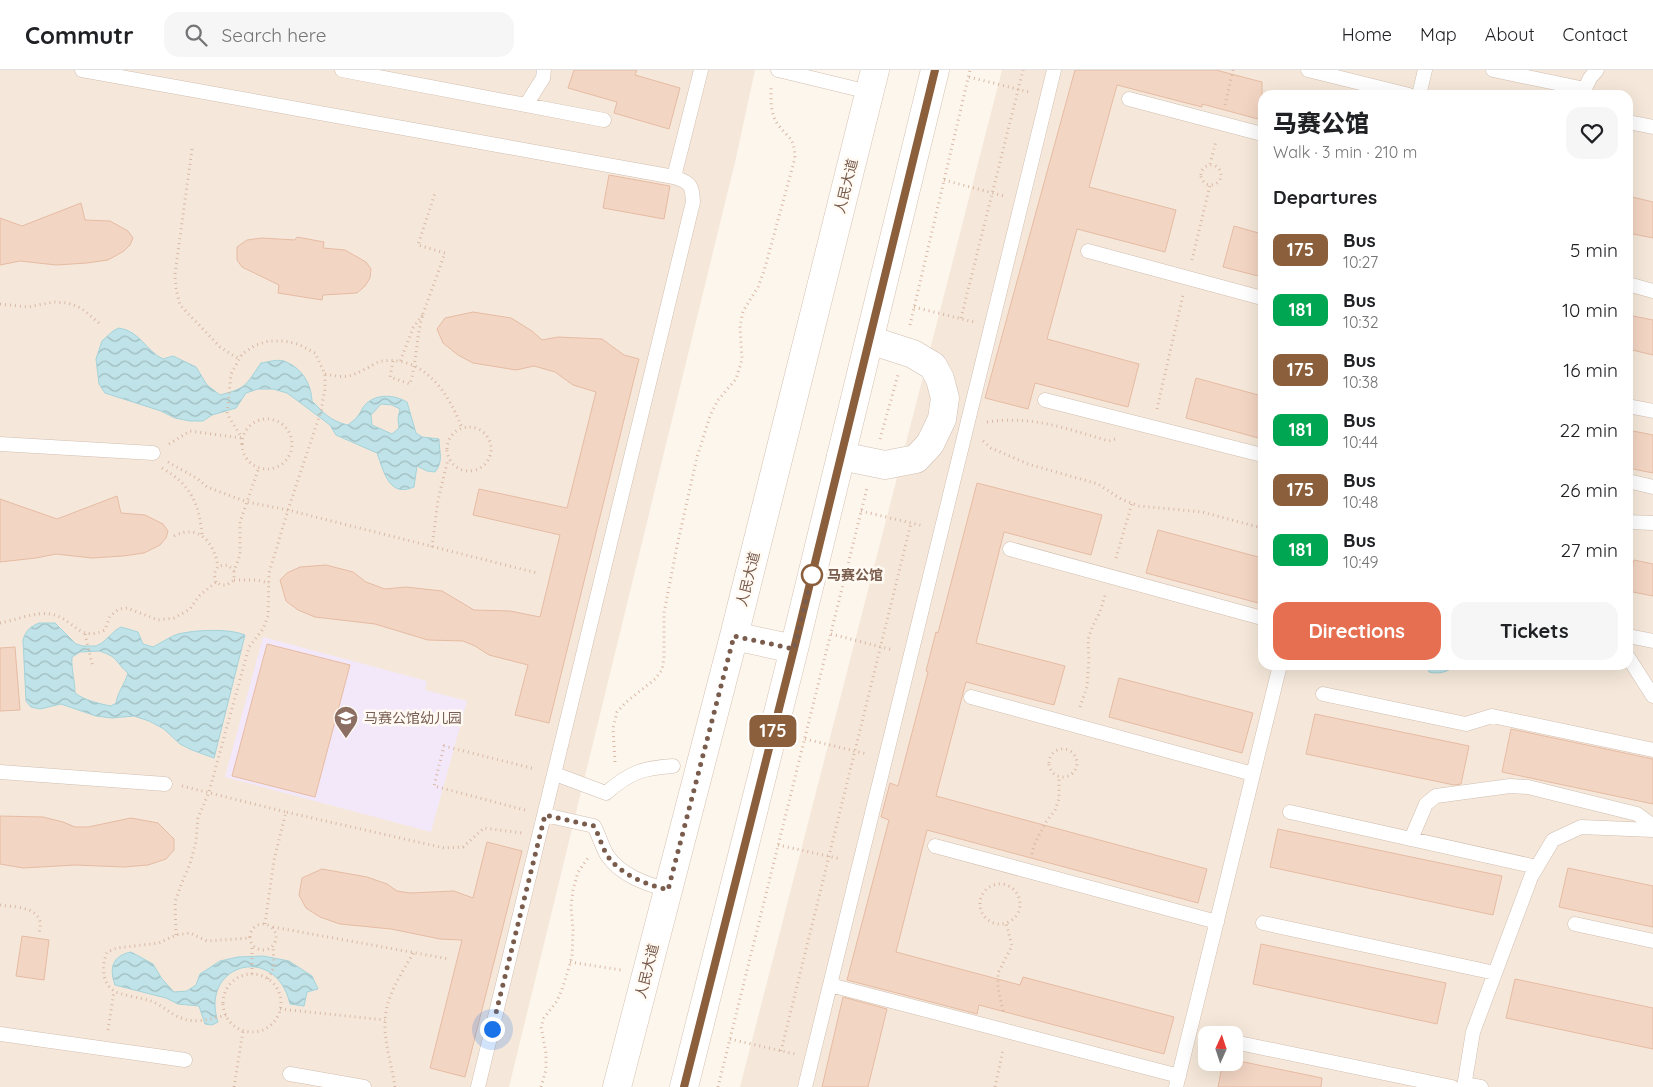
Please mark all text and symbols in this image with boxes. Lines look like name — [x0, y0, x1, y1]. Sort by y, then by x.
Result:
search box — [164, 12, 514, 57]
text: Commutr — [25, 20, 134, 50]
icon: search — [182, 21, 210, 49]
text: Search here — [222, 23, 327, 47]
text: Home — [1342, 23, 1392, 46]
text: Map — [1420, 23, 1457, 46]
text: About — [1485, 23, 1535, 46]
text: Contact — [1563, 23, 1628, 46]
button: heart — [1566, 107, 1618, 159]
text: 马赛公馆 — [1273, 108, 1369, 138]
text: Walk · 3 min · 210 m — [1273, 142, 1417, 162]
street label: 人民大道 — [830, 157, 862, 215]
text: Departures — [1273, 185, 1377, 209]
text: Bus — [1343, 228, 1376, 252]
text: 175 — [1287, 238, 1314, 261]
text: 5 min — [1570, 238, 1618, 262]
text: 10:27 — [1343, 252, 1378, 272]
text: Bus — [1343, 288, 1376, 312]
text: 181 — [1289, 298, 1312, 321]
text: 10 min — [1562, 298, 1618, 322]
text: 10:32 — [1343, 312, 1379, 332]
text: Bus — [1343, 348, 1376, 372]
text: 175 — [1287, 358, 1314, 381]
text: 16 min — [1563, 358, 1618, 382]
text: 10:38 — [1343, 372, 1378, 392]
text: Bus — [1343, 408, 1376, 432]
text: 181 — [1289, 418, 1312, 441]
text: 22 min — [1559, 418, 1618, 442]
text: 10:44 — [1343, 432, 1378, 452]
text: Bus — [1343, 468, 1376, 492]
text: 175 — [1287, 478, 1314, 501]
text: 26 min — [1560, 478, 1618, 502]
text: 10:48 — [1343, 492, 1379, 512]
text: Bus — [1343, 528, 1376, 552]
text: 181 — [1289, 538, 1312, 561]
text: 27 min — [1561, 538, 1618, 562]
street label: 人民大道 — [732, 550, 764, 608]
text: 10:49 — [1343, 552, 1378, 572]
marker: 马赛公馆 — [801, 564, 823, 586]
place label: 马赛公馆 — [827, 566, 883, 584]
button: Directions — [1273, 602, 1441, 660]
button: Tickets — [1451, 602, 1618, 660]
school or university icon: 马赛公馆幼儿园 — [333, 705, 359, 739]
place label: 马赛公馆幼儿园 — [364, 709, 462, 727]
line badge: 175 — [744, 715, 802, 747]
text: 175 — [759, 719, 787, 742]
street label: 人民大道 — [631, 942, 663, 1000]
your location — [480, 1017, 505, 1042]
north arrow — [1198, 1026, 1242, 1071]
map controls — [1198, 1026, 1243, 1071]

